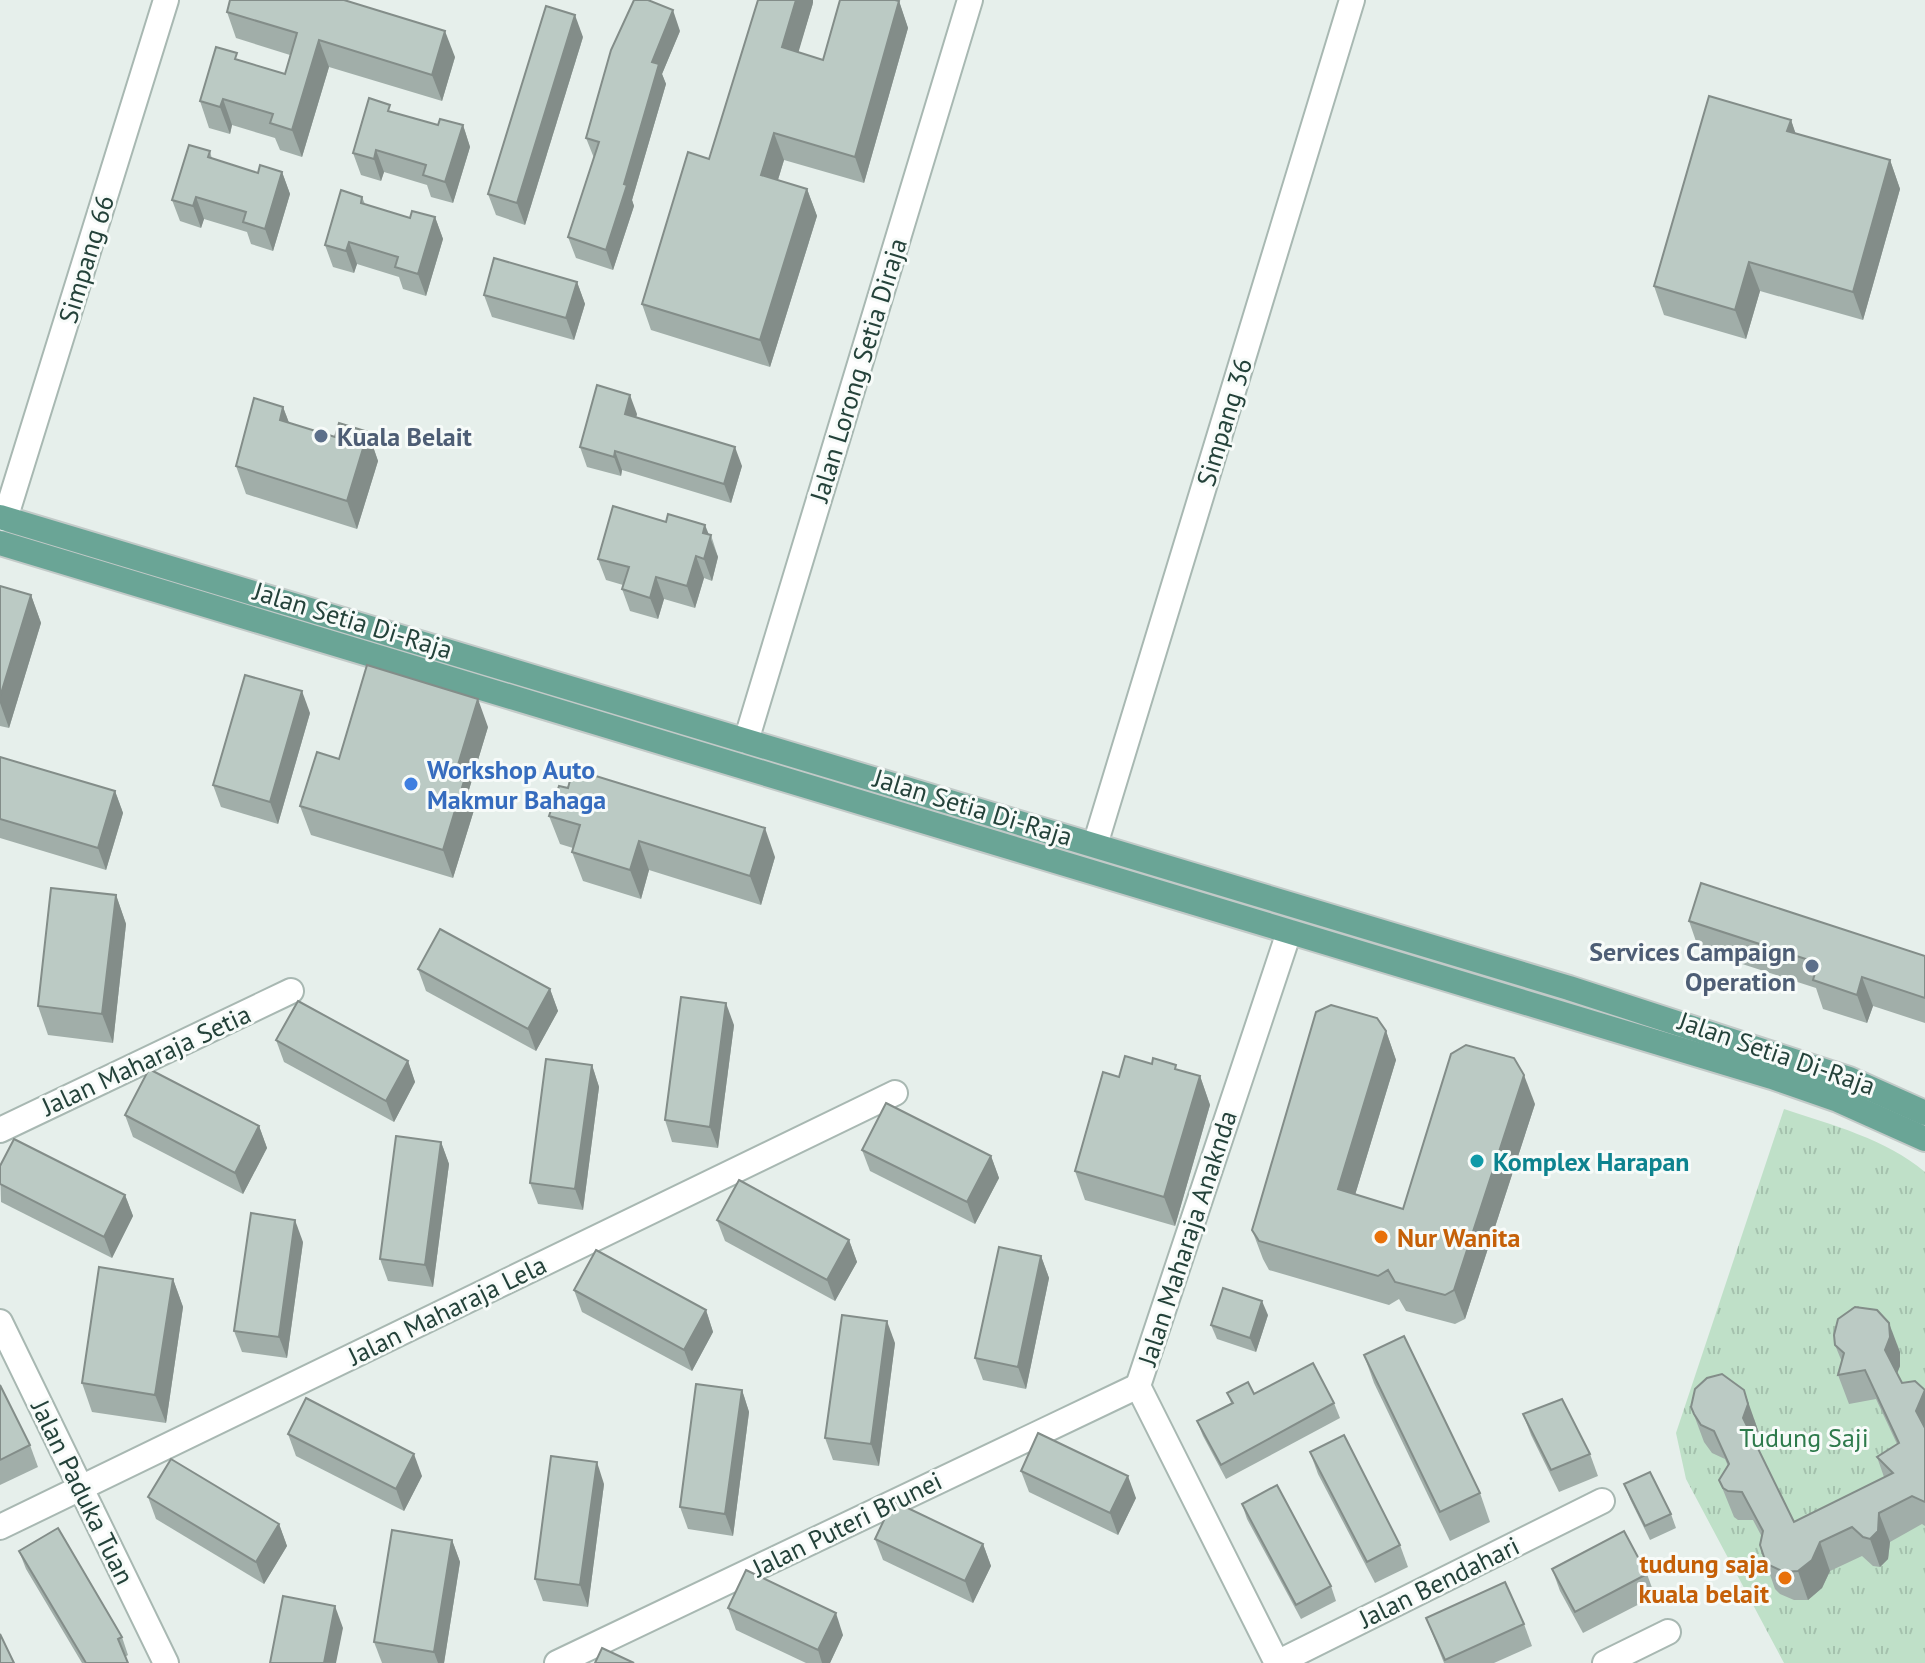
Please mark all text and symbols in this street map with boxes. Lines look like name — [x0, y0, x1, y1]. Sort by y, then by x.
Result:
street label: Simpang 66 — [51, 191, 121, 327]
street label: Jalan Lorong Setia Diraja — [802, 234, 914, 507]
street label: Simpang 36 — [1189, 354, 1259, 490]
place label: Kuala Belait — [337, 420, 472, 453]
marker: Kuala Belait — [312, 427, 330, 445]
street label: Jalan Setia Di-Raja — [249, 574, 456, 666]
place label: Workshop Auto Makmur Bahaga — [427, 753, 606, 816]
street label: Jalan Setia Di-Raja — [869, 761, 1076, 853]
marker: Workshop Auto Makmur Bahaga — [402, 775, 420, 793]
place label: Services Campaign Operation — [1589, 935, 1796, 998]
marker: Services Campaign Operation — [1803, 957, 1821, 975]
street label: Jalan Maharaja Setia — [35, 997, 256, 1123]
street label: Jalan Setia Di-Raja — [1673, 1004, 1880, 1102]
street label: Jalan Maharaja Anaknda — [1130, 1106, 1244, 1371]
place label: Komplex Harapan — [1493, 1145, 1690, 1178]
marker: Komplex Harapan — [1468, 1152, 1486, 1170]
place label: Nur Wanita — [1397, 1221, 1520, 1254]
marker: Nur Wanita — [1372, 1228, 1390, 1246]
street label: Jalan Maharaja Lela — [341, 1248, 552, 1373]
street label: Jalan Paduka Tuan — [24, 1394, 142, 1590]
park label: Tudung Saji — [1739, 1421, 1869, 1454]
street label: Jalan Puteri Brunei — [746, 1464, 947, 1585]
street label: Jalan Bendahari — [1352, 1529, 1525, 1636]
place label: tudung saja kuala belait — [1638, 1547, 1769, 1610]
marker: tudung saja kuala belait — [1776, 1569, 1794, 1587]

